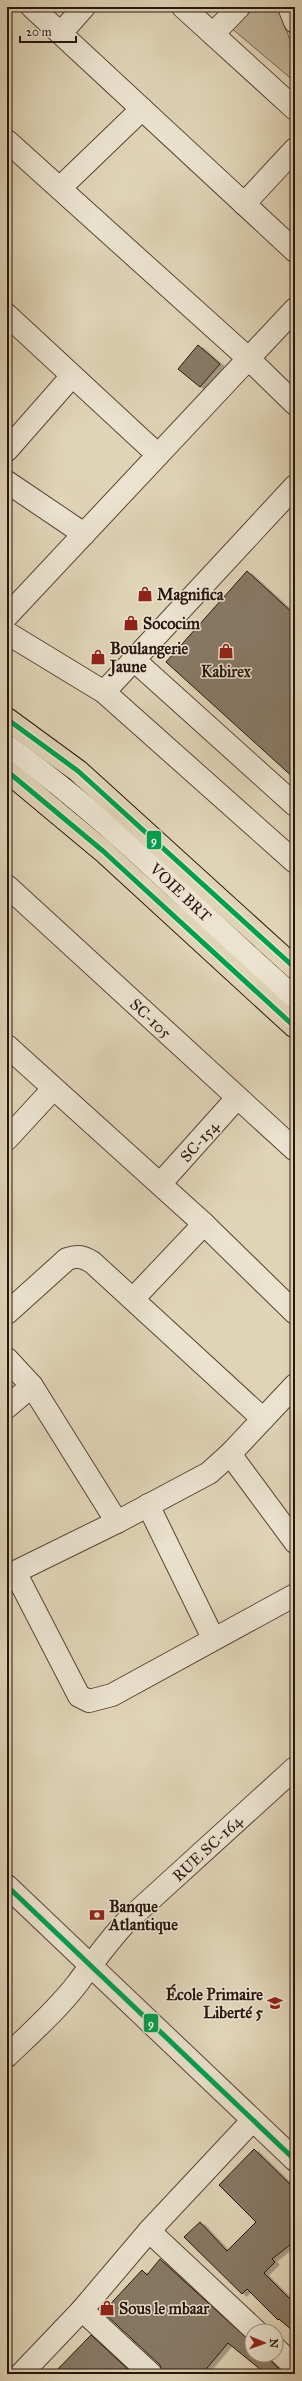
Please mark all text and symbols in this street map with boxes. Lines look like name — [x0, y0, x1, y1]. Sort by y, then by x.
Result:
scale bar — [20, 18, 76, 44]
text: 20 m — [26, 25, 52, 39]
shop icon: Magnifica — [136, 585, 154, 603]
place label: Magnifica — [157, 585, 225, 605]
shop icon: Sococim — [122, 614, 140, 632]
place label: Sococim — [143, 614, 200, 633]
place label: Boulangerie Jaune — [108, 639, 188, 677]
shop icon: Kabirex — [217, 642, 235, 660]
shop icon: Boulangerie Jaune — [89, 648, 107, 666]
place label: Kabirex — [201, 662, 252, 681]
line badge: 9 — [146, 830, 162, 850]
text: 9 — [151, 834, 157, 848]
street label: VOIE BRT — [145, 858, 215, 926]
street label: SC-105 — [126, 994, 176, 1043]
street label: SC-154 — [176, 1116, 223, 1166]
street label: RUE SC-164 — [169, 1811, 247, 1885]
place label: Banque Atlantique — [108, 1897, 178, 1935]
bank icon: Banque Atlantique — [88, 1906, 106, 1924]
place label: École Primaire Liberté 5 — [166, 1983, 264, 2022]
school or university icon: École Primaire Liberté 5 — [266, 1994, 284, 2012]
line badge: 9 — [143, 2013, 159, 2033]
text: 9 — [148, 2017, 154, 2031]
shop icon: Sous le mbaar — [98, 2299, 116, 2317]
place label: Sous le mbaar — [119, 2299, 210, 2318]
north arrow — [244, 2323, 284, 2363]
text: N — [267, 2338, 280, 2349]

